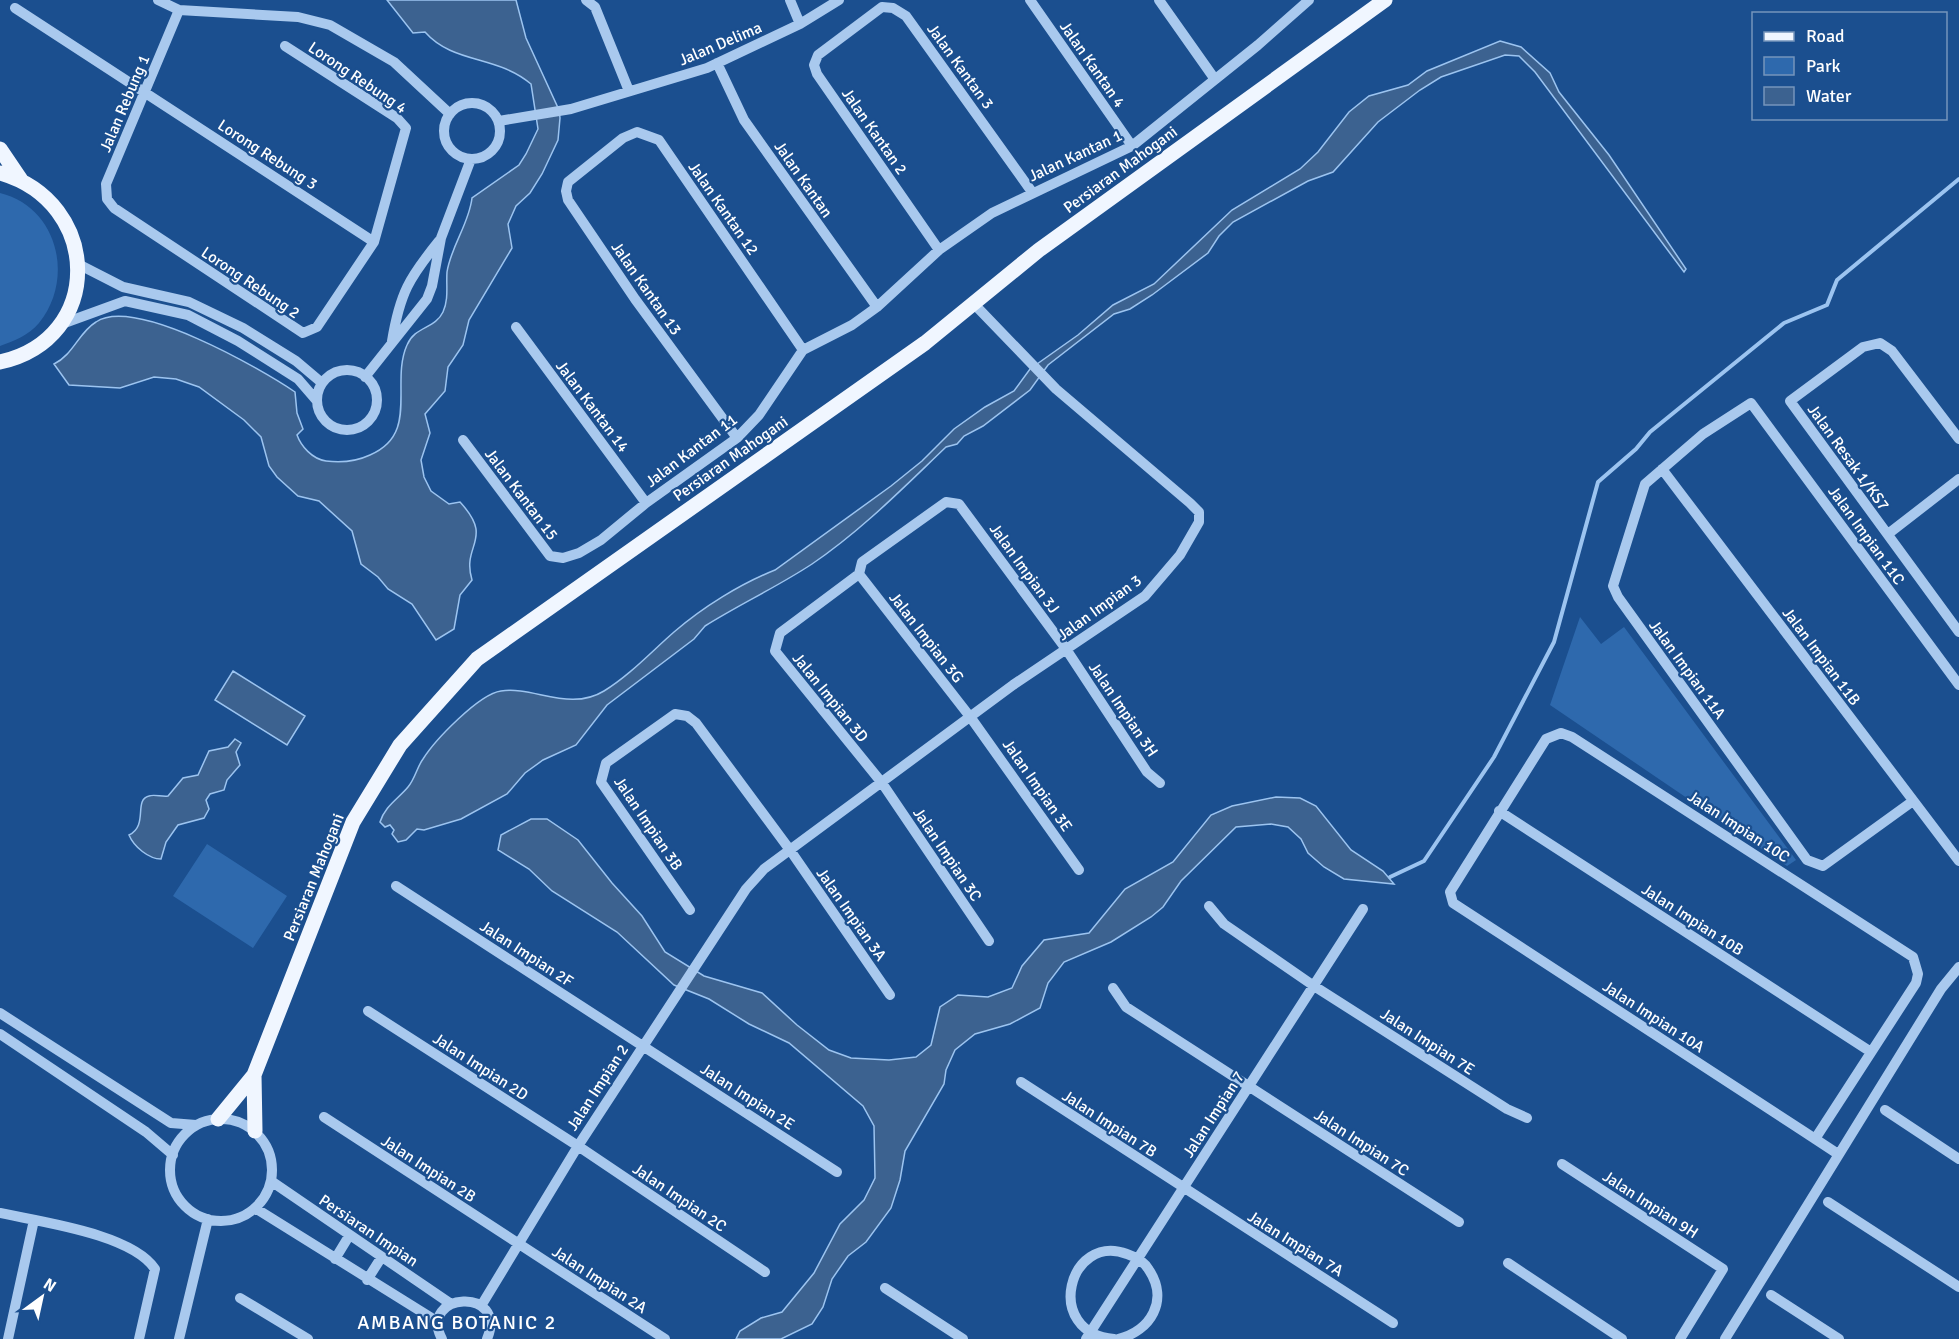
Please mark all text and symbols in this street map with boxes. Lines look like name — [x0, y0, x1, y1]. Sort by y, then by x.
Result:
legend — [1752, 12, 1947, 120]
street label: Jalan Delima — [676, 17, 765, 70]
street label: Jalan Kantan 4 — [1055, 17, 1130, 112]
street label: Jalan Kantan 3 — [922, 20, 998, 113]
text: Road — [1806, 25, 1845, 47]
street label: Lorong Rebung 4 — [304, 37, 411, 118]
street label: Jalan Rebung 1 — [95, 52, 154, 155]
text: Park — [1806, 55, 1841, 77]
street label: Jalan Kantan 2 — [837, 84, 911, 179]
text: Water — [1806, 85, 1852, 107]
street label: Lorong Rebung 3 — [214, 115, 321, 194]
street label: Persiaran Mahogani — [1060, 122, 1181, 218]
street label: Jalan Kantan 1 — [1025, 126, 1125, 186]
street label: Jalan Kantan — [770, 137, 837, 222]
street label: Jalan Kantan 12 — [684, 158, 763, 259]
street label: Jalan Kantan 13 — [607, 238, 686, 339]
street label: Lorong Rebung 2 — [197, 242, 304, 323]
street label: Jalan Kantan 14 — [551, 357, 633, 457]
street label: Jalan Resak 1/KS7 — [1803, 401, 1893, 515]
street label: Jalan Kantan 11 — [642, 410, 741, 492]
street label: Persiaran Mahogani — [669, 412, 792, 506]
street label: Jalan Kantan 15 — [480, 445, 562, 544]
street label: Jalan Impian 11C — [1824, 482, 1909, 589]
street label: Jalan Impian 3J — [985, 520, 1064, 618]
street label: Jalan Impian 3 — [1054, 571, 1146, 645]
street label: Jalan Impian 3G — [885, 588, 968, 687]
street label: Jalan Impian 11B — [1778, 604, 1865, 710]
street label: Jalan Impian 11A — [1645, 616, 1730, 723]
street label: Jalan Impian 3D — [788, 649, 872, 747]
street label: Jalan Impian 3H — [1084, 658, 1162, 761]
street label: Jalan Impian 3E — [998, 735, 1076, 836]
street label: Jalan Impian 3B — [609, 773, 687, 874]
street label: Jalan Impian 10C — [1684, 786, 1793, 867]
street label: Jalan Impian 3C — [908, 804, 986, 906]
street label: Persiaran Mahogani — [279, 811, 349, 944]
street label: Jalan Impian 3A — [812, 864, 891, 965]
street label: Jalan Impian 10B — [1638, 879, 1747, 960]
street label: Jalan Impian 2F — [476, 916, 577, 992]
street label: Jalan Impian 10A — [1599, 976, 1708, 1057]
street label: Jalan Impian 7E — [1377, 1004, 1478, 1080]
street label: Jalan Impian 2D — [429, 1029, 532, 1105]
street label: Jalan Impian 2 — [562, 1040, 633, 1135]
street label: Jalan Impian 2E — [697, 1059, 798, 1135]
street label: Jalan Impian 7 — [1178, 1067, 1249, 1162]
street label: Jalan Impian 7B — [1058, 1086, 1161, 1162]
street label: Jalan Impian 7C — [1310, 1105, 1413, 1181]
street label: Jalan Impian 2B — [377, 1131, 480, 1207]
street label: Jalan Impian 2C — [629, 1159, 730, 1237]
street label: Jalan Impian 9H — [1599, 1166, 1702, 1243]
street label: Persiaran Impian — [315, 1190, 422, 1271]
street label: Jalan Impian 7A — [1244, 1206, 1347, 1281]
street label: Jalan Impian 2A — [548, 1242, 651, 1318]
north arrow — [12, 1267, 72, 1327]
text: N — [40, 1274, 60, 1297]
district label: AMBANG BOTANIC 2 — [357, 1310, 557, 1335]

